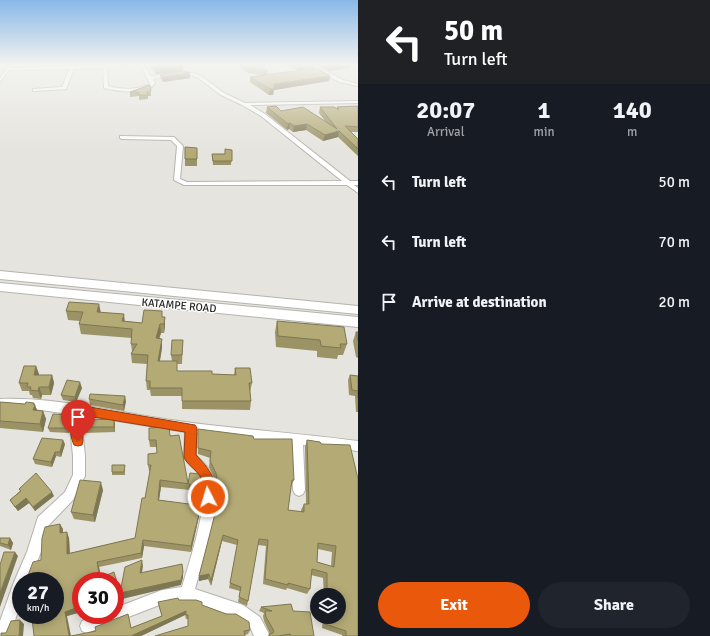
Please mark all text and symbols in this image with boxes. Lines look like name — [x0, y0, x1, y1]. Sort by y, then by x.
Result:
text: 50 m — [444, 14, 503, 48]
icon: left — [378, 16, 430, 68]
text: Turn left — [444, 48, 507, 70]
text: 20:07 — [416, 95, 475, 125]
text: 1 — [538, 95, 550, 125]
text: 140 — [613, 95, 652, 125]
text: Arrival — [427, 124, 464, 140]
text: min — [534, 124, 555, 140]
text: m — [627, 124, 637, 140]
icon: left — [378, 171, 400, 193]
text: Turn left — [412, 173, 466, 191]
text: 50 m — [659, 173, 690, 191]
icon: left — [378, 231, 400, 253]
text: Turn left — [412, 233, 466, 251]
text: 70 m — [659, 233, 690, 251]
icon: arrive — [378, 291, 400, 313]
text: Arrive at destination — [412, 293, 547, 311]
text: 20 m — [659, 293, 690, 311]
street label: KATAMPE ROAD — [141, 296, 217, 315]
pin — [61, 400, 95, 441]
icon: arrive — [67, 406, 89, 428]
position arrow — [187, 476, 229, 518]
speed limit sign: 30 — [72, 572, 124, 624]
text: 27 — [27, 580, 49, 605]
button: Exit — [378, 582, 530, 628]
button: Share — [538, 582, 690, 628]
map controls — [310, 588, 346, 624]
button: layers — [310, 588, 346, 624]
text: km/h — [27, 602, 49, 614]

